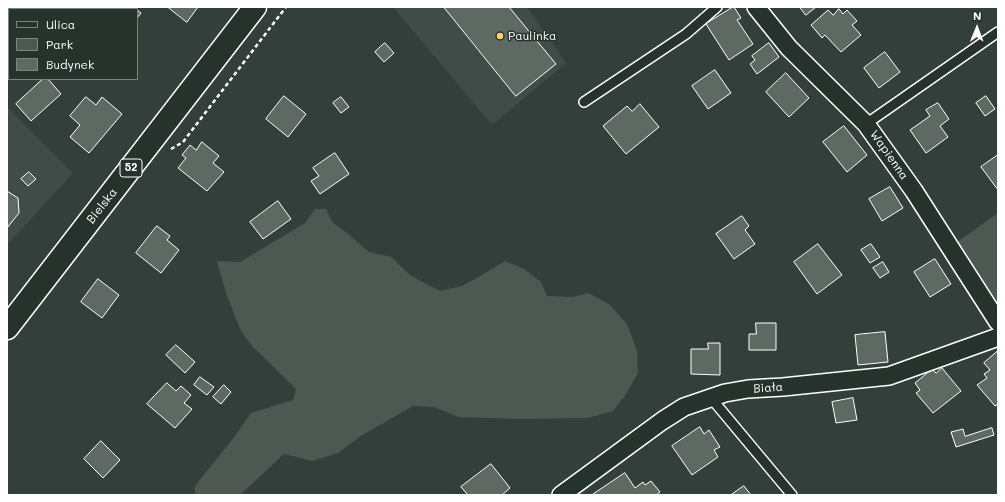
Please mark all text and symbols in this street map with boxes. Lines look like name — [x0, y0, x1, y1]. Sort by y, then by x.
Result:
legend — [8, 8, 138, 80]
north arrow — [957, 8, 997, 48]
text: N — [973, 8, 982, 23]
text: Ulica — [46, 16, 75, 32]
place label: Paulinka — [508, 29, 557, 43]
marker: Paulinka — [495, 31, 505, 41]
text: Park — [46, 36, 73, 52]
text: Budynek — [46, 56, 94, 72]
street label: Wapienna — [867, 127, 911, 183]
road number: 52 — [120, 159, 142, 177]
street label: Bielska — [84, 185, 120, 227]
street label: Biała — [753, 380, 783, 396]

